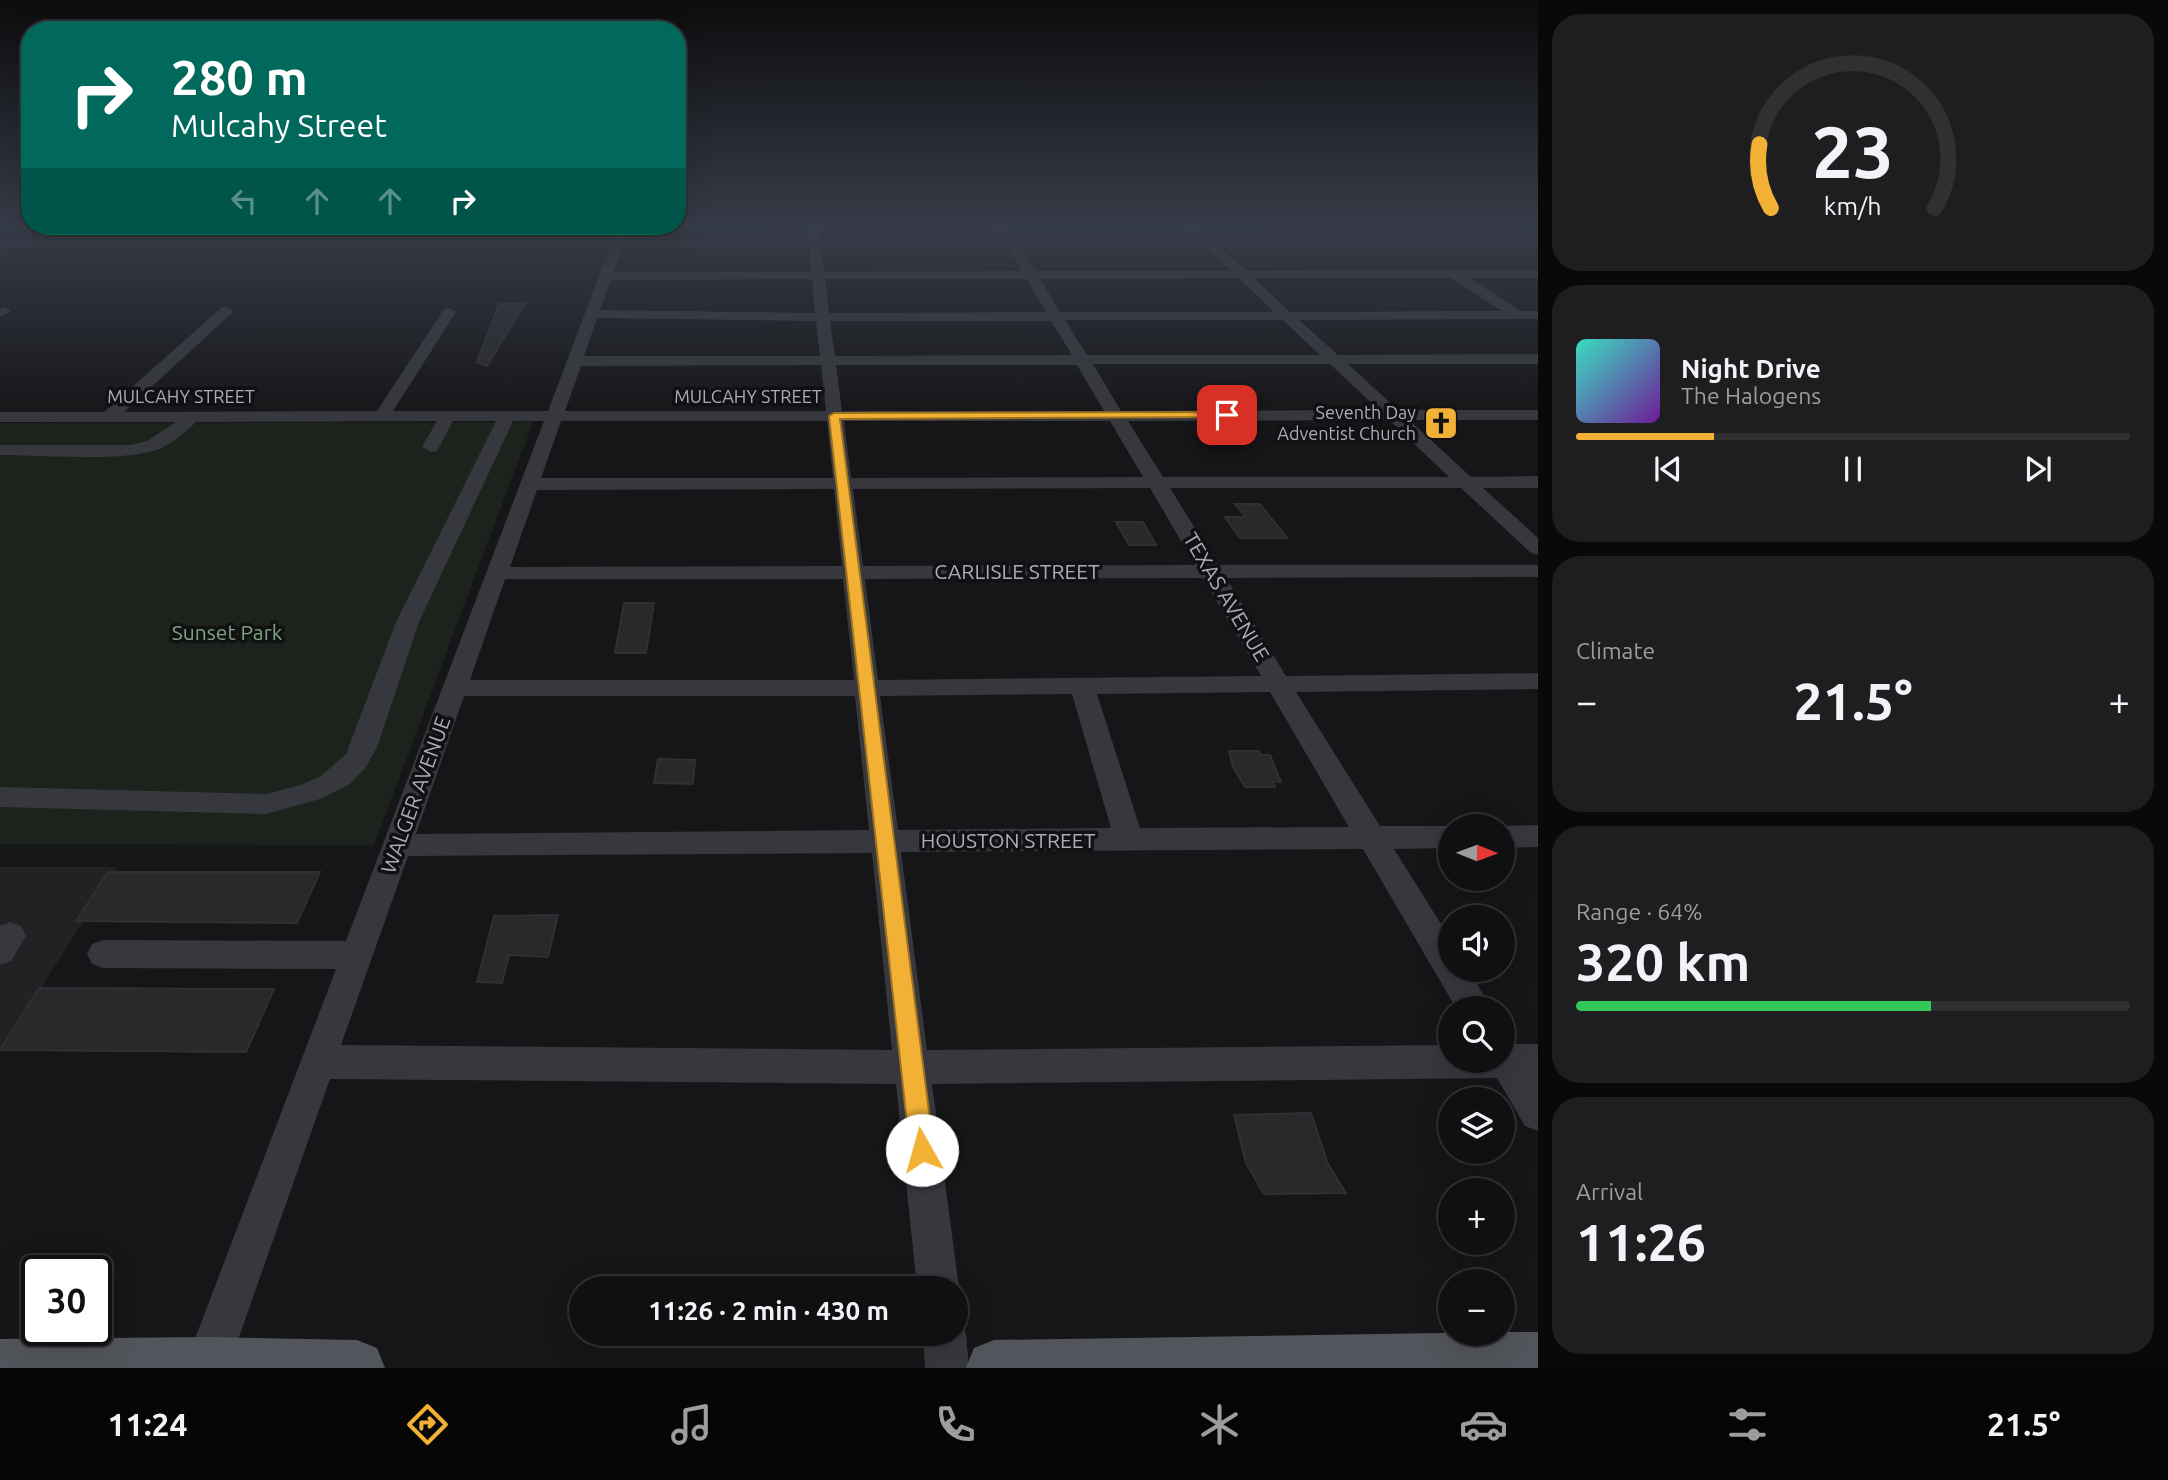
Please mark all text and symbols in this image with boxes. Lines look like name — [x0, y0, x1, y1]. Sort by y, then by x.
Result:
icon: right — [56, 49, 147, 140]
text: 280 m — [171, 49, 308, 104]
text: Mulcahy Street — [171, 107, 387, 143]
text: 23 — [1812, 111, 1894, 193]
icon: left — [225, 182, 263, 220]
icon: ahead — [298, 182, 336, 220]
icon: ahead — [371, 182, 409, 220]
icon: right — [444, 182, 482, 220]
text: km/h — [1824, 192, 1882, 220]
text: Night Drive — [1681, 354, 1821, 383]
text: The Halogens — [1681, 383, 1821, 408]
pin — [1197, 385, 1257, 445]
street label: MULCAHY STREET — [107, 386, 255, 406]
street label: MULCAHY STREET — [674, 386, 822, 406]
icon: arrive — [1208, 396, 1246, 434]
place label: Seventh Day Adventist Church — [1277, 402, 1416, 443]
church icon: Seventh Day Adventist Church — [1422, 404, 1460, 442]
icon: previous — [1649, 450, 1687, 488]
icon: pause — [1834, 450, 1872, 488]
icon: next — [2019, 450, 2057, 488]
street label: TEXAS AVENUE — [1179, 528, 1275, 665]
street label: CARLISLE STREET — [934, 559, 1100, 583]
park label: Sunset Park — [172, 620, 283, 644]
text: Climate — [1576, 638, 1655, 663]
text: 21.5° — [1793, 672, 1913, 730]
text: − — [1576, 680, 1597, 722]
text: + — [2109, 680, 2130, 722]
street label: WALGER AVENUE — [376, 713, 455, 876]
north arrow — [1438, 814, 1516, 891]
map controls — [1438, 814, 1515, 1346]
street label: HOUSTON STREET — [921, 828, 1096, 852]
text: Range · 64% — [1576, 899, 1703, 924]
button: sound — [1438, 905, 1515, 982]
text: 320 km — [1576, 933, 1750, 991]
button: search — [1438, 996, 1515, 1073]
button: layers — [1438, 1087, 1515, 1164]
position arrow — [885, 1113, 959, 1187]
button: + — [1438, 1178, 1515, 1255]
text: Arrival — [1576, 1179, 1643, 1204]
text: 11:26 — [1576, 1213, 1706, 1271]
speed limit sign: 30 — [21, 1255, 112, 1346]
button: − — [1438, 1269, 1515, 1346]
text: 11:26 · 2 min · 430 m — [648, 1296, 889, 1325]
icon: directions — [403, 1400, 452, 1449]
icon: music — [667, 1400, 716, 1449]
icon: phone — [931, 1400, 980, 1449]
icon: climate — [1195, 1400, 1244, 1449]
icon: car — [1459, 1400, 1508, 1449]
icon: filters — [1723, 1400, 1772, 1449]
text: 11:24 — [108, 1406, 188, 1442]
text: 21.5° — [1987, 1406, 2060, 1442]

